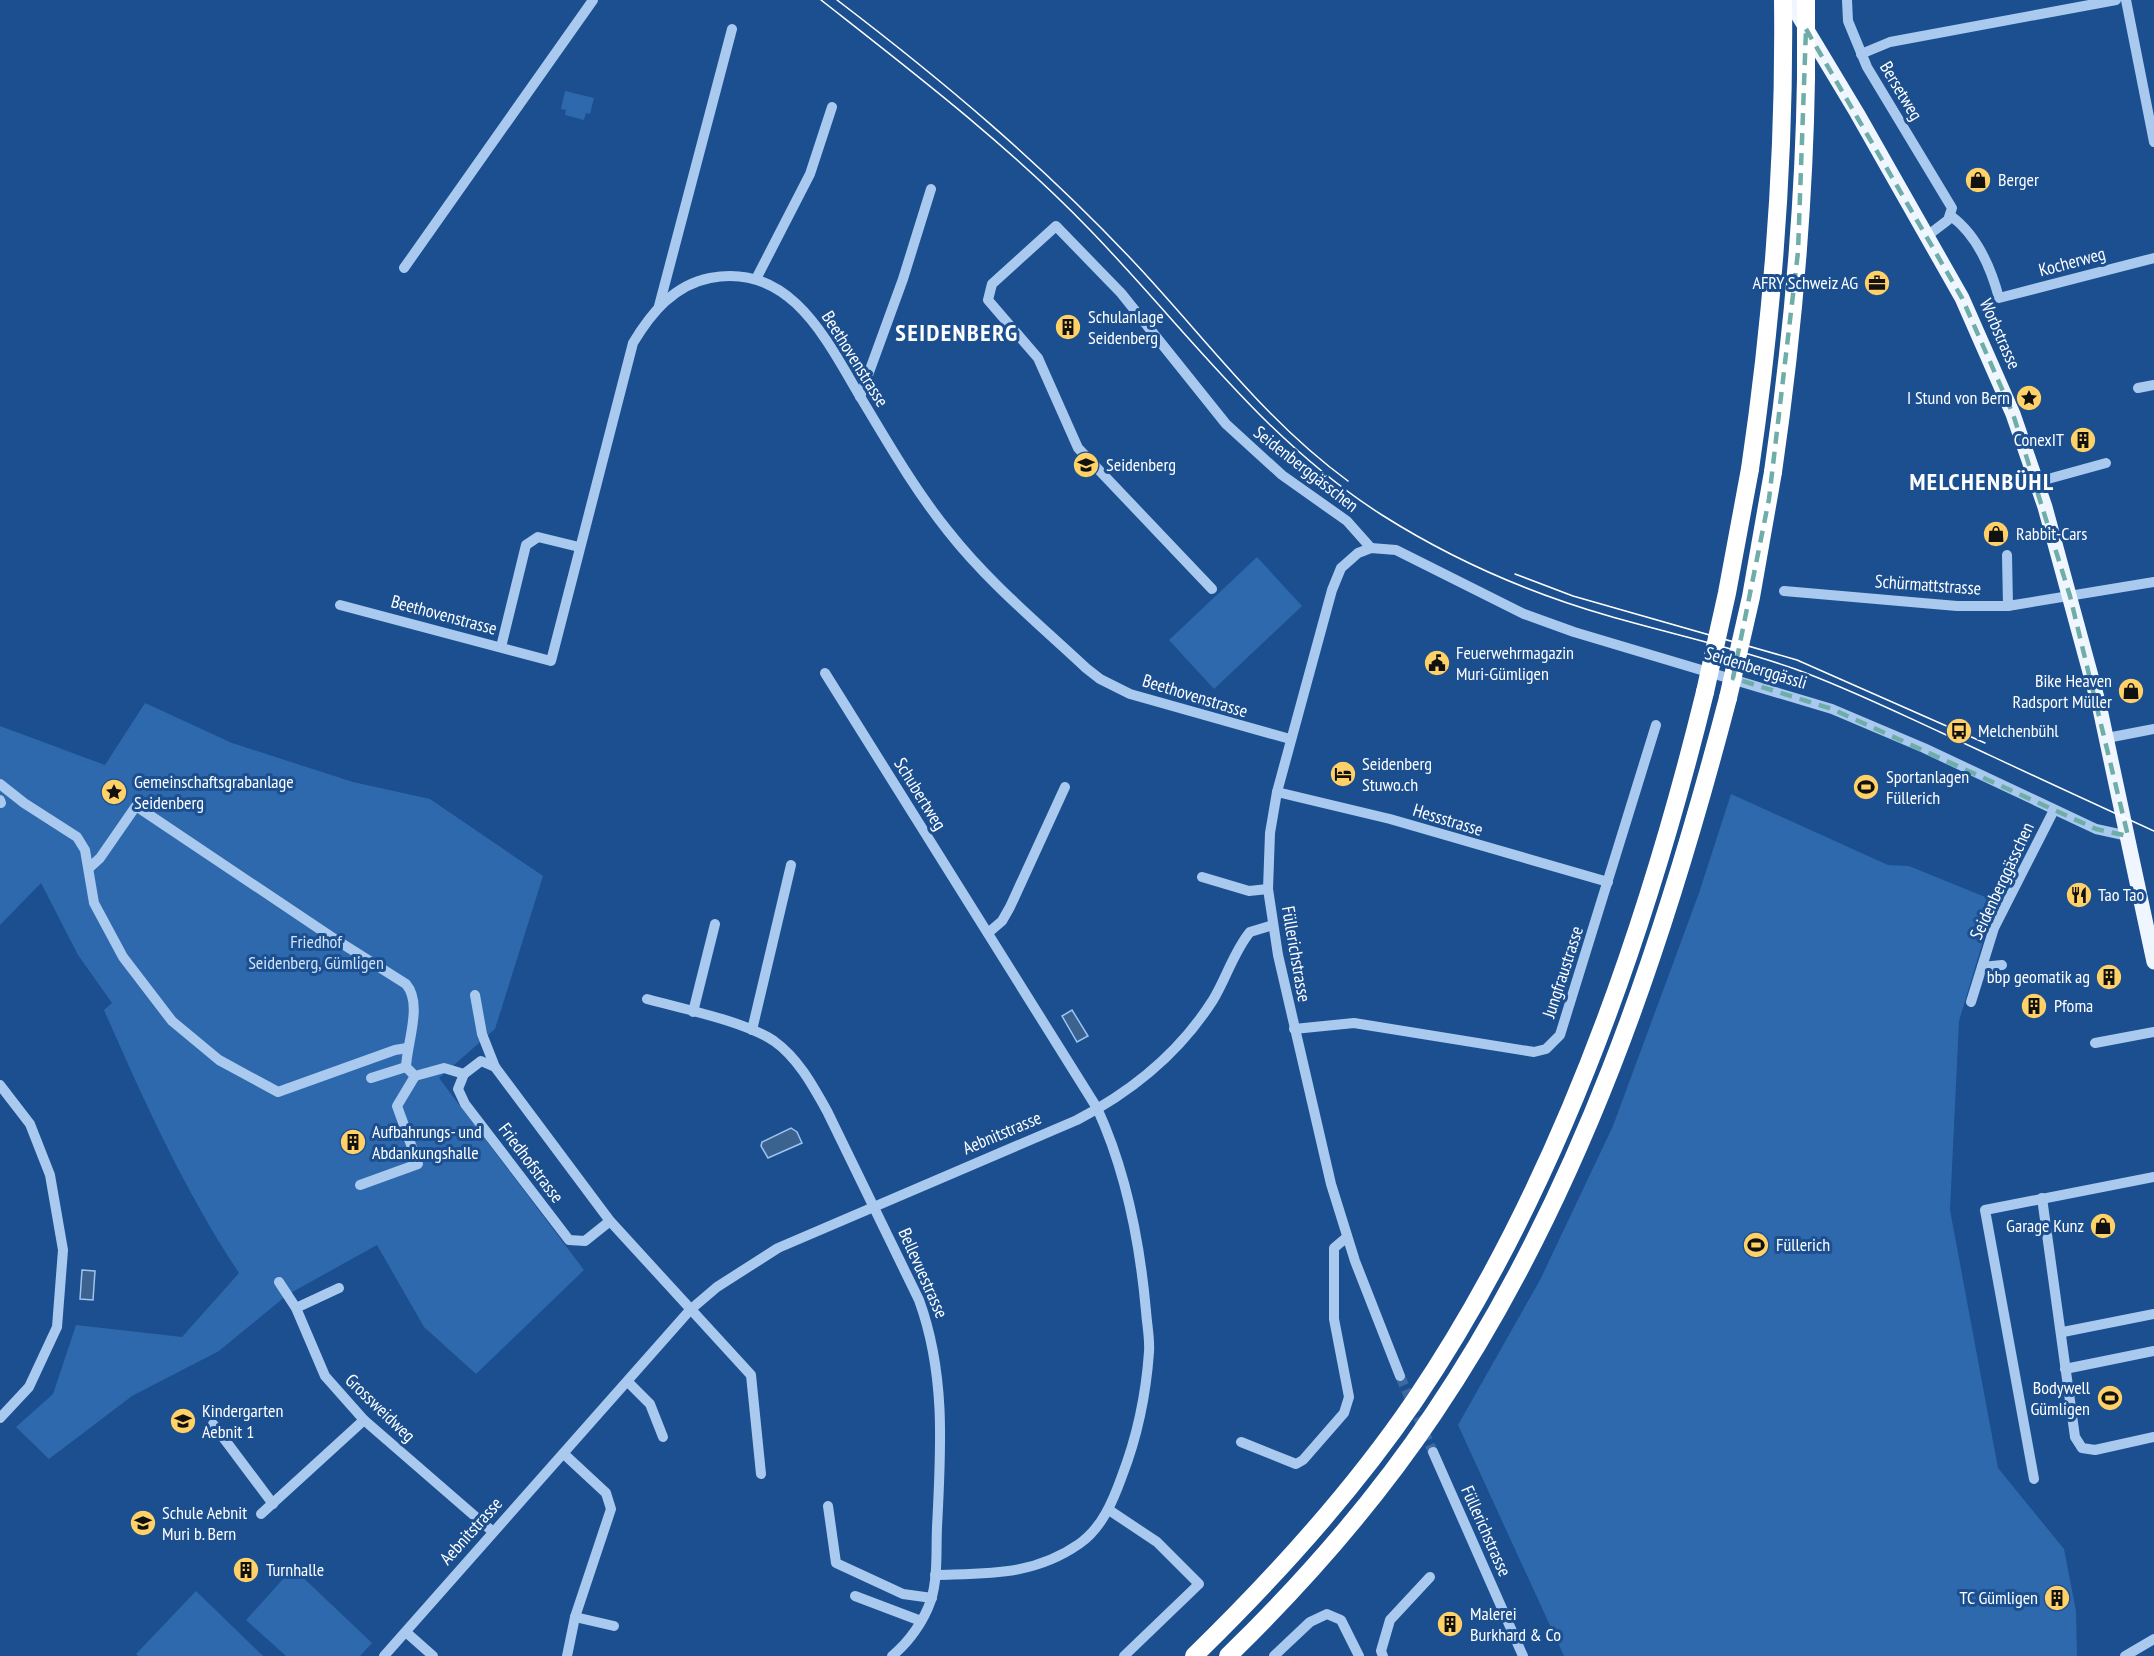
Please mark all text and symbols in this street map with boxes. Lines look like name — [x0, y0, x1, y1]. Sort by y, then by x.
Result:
street label: Bersetweg — [1875, 57, 1928, 124]
shop icon: Berger — [1963, 165, 1993, 195]
place label: Berger — [1998, 168, 2039, 191]
street label: Kocherweg — [2036, 242, 2108, 281]
office icon: AFRY Schweiz AG — [1862, 268, 1892, 298]
place label: AFRY Schweiz AG — [1752, 271, 1858, 294]
street label: Worbstrasse — [1975, 295, 2026, 373]
place label: Schulanlage Seidenberg — [1088, 305, 1164, 349]
street label: Beethovenstrasse — [817, 307, 894, 411]
building icon: Schulanlage Seidenberg — [1053, 312, 1083, 342]
district label: SEIDENBERG — [895, 317, 1019, 348]
place icon: I Stund von Bern — [2014, 383, 2044, 413]
place label: I Stund von Bern — [1907, 386, 2010, 409]
street label: Seidenberggässchen — [1249, 420, 1363, 517]
building icon: ConexIT — [2068, 425, 2098, 455]
place label: ConexIT — [2014, 428, 2064, 451]
school or university icon: Seidenberg — [1071, 450, 1101, 480]
place label: Seidenberg — [1106, 453, 1176, 476]
district label: MELCHENBÜHL — [1909, 466, 2055, 497]
shop icon: Rabbit-Cars — [1981, 519, 2011, 549]
place label: Rabbit-Cars — [2016, 522, 2087, 545]
street label: Schürmattstrasse — [1874, 569, 1982, 600]
street label: Beethovenstrasse — [389, 589, 500, 640]
place label: Feuerwehrmagazin Muri-Gümligen — [1456, 641, 1574, 685]
street label: Seidenberggässli — [1702, 641, 1810, 694]
public building icon: Feuerwehrmagazin Muri-Gümligen — [1422, 648, 1452, 678]
street label: Beethovenstrasse — [1140, 669, 1251, 722]
place label: Bike Heaven Radsport Müller — [2013, 669, 2112, 713]
shop icon: Bike Heaven Radsport Müller — [2116, 676, 2146, 706]
bus stop icon: Melchenbühl — [1944, 716, 1974, 746]
place label: Melchenbühl — [1978, 719, 2059, 742]
place label: Seidenberg Stuwo.ch — [1362, 752, 1432, 796]
street label: Schubertweg — [889, 753, 952, 834]
hotel icon: Seidenberg Stuwo.ch — [1328, 759, 1358, 789]
place label: Sportanlagen Füllerich — [1886, 765, 1969, 809]
place label: Gemeinschaftsgrabanlage Seidenberg — [134, 770, 294, 814]
sports icon: Sportanlagen Füllerich — [1851, 772, 1881, 802]
place icon: Gemeinschaftsgrabanlage Seidenberg — [99, 777, 129, 807]
street label: Hessstrasse — [1410, 798, 1486, 841]
street label: Seidenberggässchen — [1964, 818, 2039, 943]
restaurant icon: Tao Tao — [2064, 880, 2094, 910]
place label: Tao Tao — [2098, 883, 2145, 906]
street label: Füllerichstrasse — [1277, 904, 1316, 1004]
street label: Jungfraustrasse — [1537, 923, 1588, 1022]
park label: Friedhof Seidenberg, Gümligen — [248, 930, 384, 974]
building icon: bbp geomatik ag — [2094, 962, 2124, 992]
place label: bbp geomatik ag — [1987, 965, 2090, 988]
building icon: Pfoma — [2019, 991, 2049, 1021]
place label: Pfoma — [2054, 994, 2093, 1017]
street label: Aebnitstrasse — [959, 1106, 1045, 1159]
street label: Friedhofstrasse — [494, 1118, 569, 1207]
place label: Aufbahrungs- und Abdankungshalle — [372, 1120, 482, 1164]
building icon: Aufbahrungs- und Abdankungshalle — [338, 1127, 368, 1157]
shop icon: Garage Kunz — [2088, 1211, 2118, 1241]
place label: Garage Kunz — [2006, 1214, 2084, 1237]
street label: Bellevuestrasse — [893, 1224, 954, 1322]
sports icon: Füllerich — [1741, 1230, 1771, 1260]
place label: Füllerich — [1776, 1233, 1830, 1256]
street label: Grossweidweg — [340, 1369, 420, 1447]
place label: Bodywell Gümligen — [2030, 1376, 2091, 1420]
sports icon: Bodywell Gümligen — [2095, 1383, 2125, 1413]
place label: Kindergarten Aebnit 1 — [202, 1399, 283, 1443]
school or university icon: Kindergarten Aebnit 1 — [168, 1406, 198, 1436]
street label: Füllerichstrasse — [1456, 1482, 1517, 1580]
street label: Aebnitstrasse — [434, 1492, 507, 1569]
place label: Schule Aebnit Muri b. Bern — [162, 1501, 247, 1545]
school or university icon: Schule Aebnit Muri b. Bern — [128, 1508, 158, 1538]
building icon: Turnhalle — [231, 1555, 261, 1585]
place label: Turnhalle — [266, 1558, 324, 1581]
building icon: TC Gümligen — [2042, 1583, 2072, 1613]
place label: TC Gümligen — [1960, 1586, 2038, 1609]
place label: Malerei Burkhard & Co — [1470, 1602, 1561, 1646]
building icon: Malerei Burkhard & Co — [1435, 1609, 1465, 1639]

